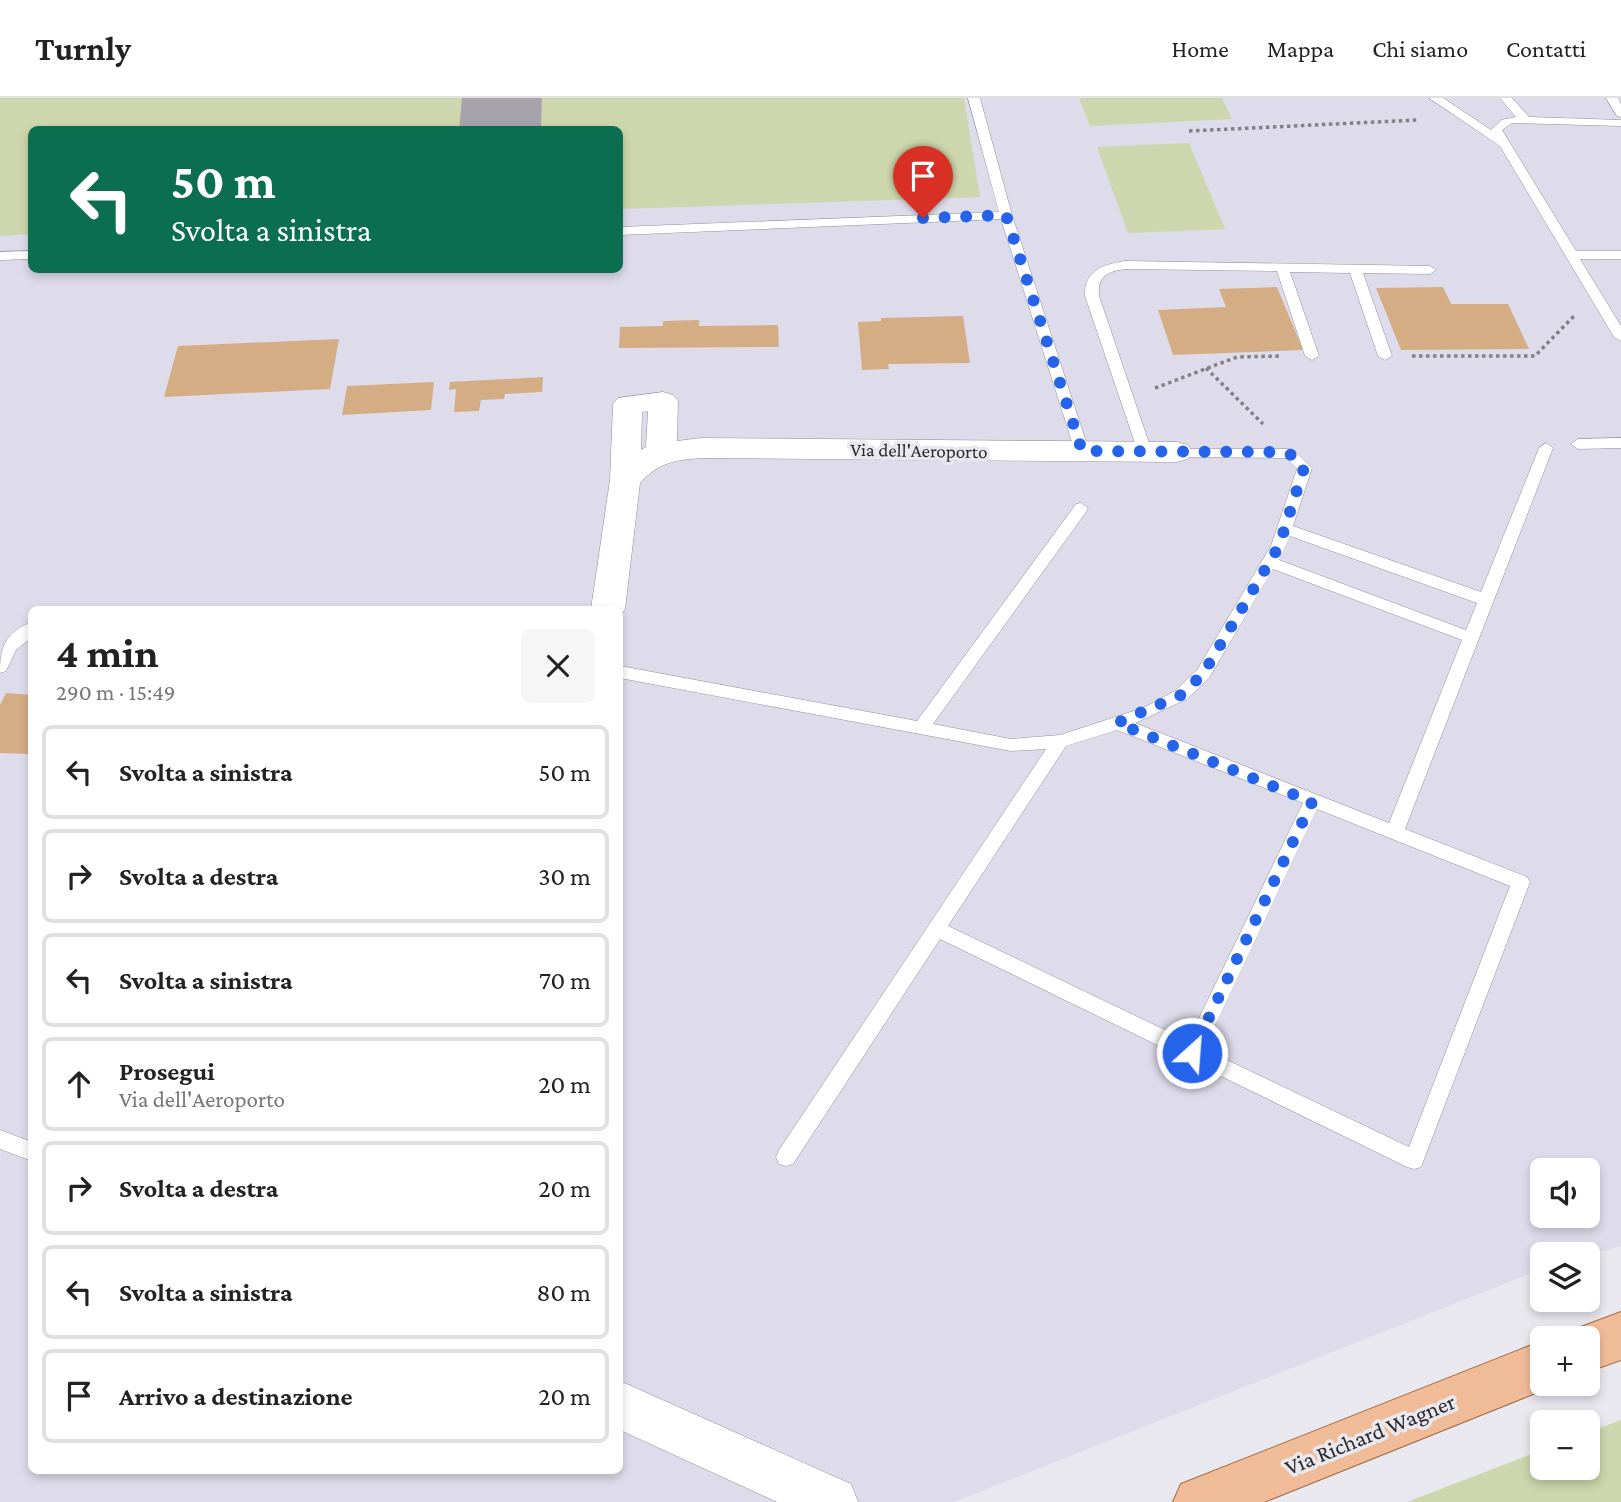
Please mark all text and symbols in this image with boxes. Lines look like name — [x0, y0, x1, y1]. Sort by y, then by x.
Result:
text: Turnly — [35, 30, 131, 67]
text: Home — [1171, 35, 1229, 62]
text: Mappa — [1267, 35, 1334, 62]
text: Chi siamo — [1372, 35, 1468, 62]
text: Contatti — [1506, 35, 1586, 62]
pin — [893, 146, 953, 218]
icon: left — [56, 154, 147, 245]
text: 50 m — [171, 154, 276, 209]
icon: arrive — [904, 157, 942, 195]
text: Svolta a sinistra — [171, 212, 372, 248]
street label: Via dell'Aeroporto — [850, 439, 988, 462]
text: 4 min — [56, 629, 159, 676]
button: close — [521, 629, 595, 703]
text: 290 m · 15:49 — [56, 679, 176, 705]
icon: left — [60, 753, 98, 791]
text: Svolta a sinistra — [119, 758, 293, 787]
text: 50 m — [538, 758, 591, 787]
icon: right — [60, 857, 98, 895]
text: Svolta a destra — [119, 862, 278, 891]
text: 30 m — [538, 862, 591, 891]
icon: left — [60, 961, 98, 999]
text: Svolta a sinistra — [119, 966, 293, 995]
text: 70 m — [539, 966, 591, 995]
position arrow — [1155, 1016, 1229, 1090]
text: Prosegui — [119, 1057, 215, 1086]
icon: ahead — [60, 1065, 98, 1103]
text: 20 m — [538, 1070, 591, 1099]
text: Via dell'Aeroporto — [119, 1086, 285, 1112]
map controls — [1530, 1158, 1600, 1480]
button: sound — [1530, 1158, 1600, 1228]
icon: right — [60, 1169, 98, 1207]
text: Svolta a destra — [119, 1174, 278, 1203]
text: 20 m — [538, 1174, 591, 1203]
button: layers — [1530, 1242, 1600, 1312]
icon: left — [60, 1273, 98, 1311]
text: Svolta a sinistra — [119, 1278, 293, 1307]
text: 80 m — [537, 1278, 591, 1307]
button: + — [1530, 1326, 1600, 1396]
icon: arrive — [60, 1377, 98, 1415]
text: Arrivo a destinazione — [119, 1382, 353, 1411]
text: 20 m — [538, 1382, 591, 1411]
street label: Via Richard Wagner — [1281, 1388, 1459, 1480]
button: − — [1530, 1410, 1600, 1480]

